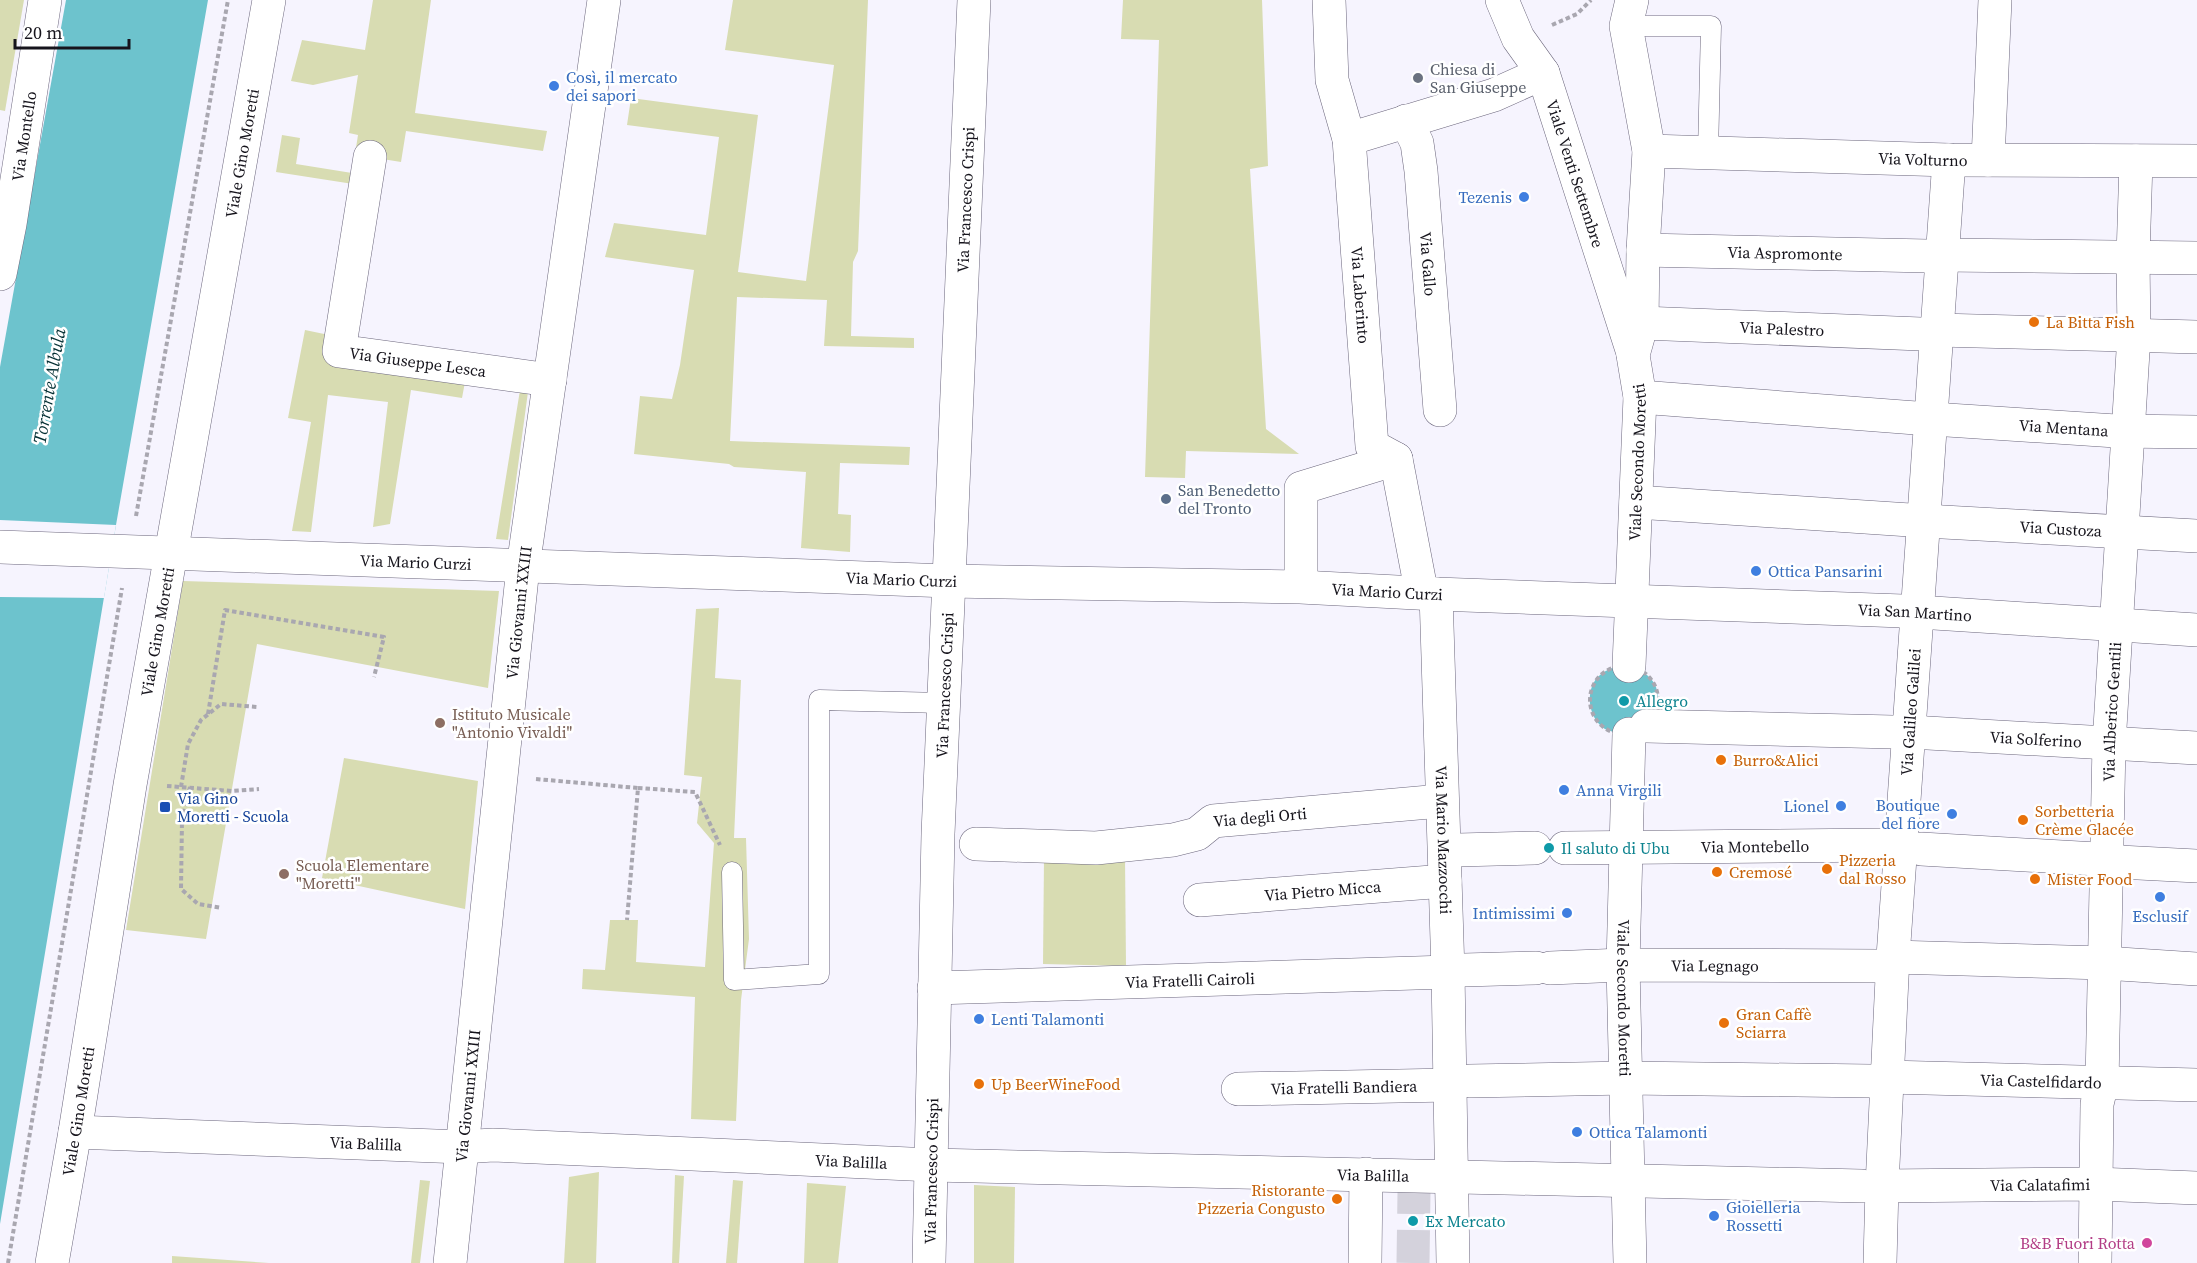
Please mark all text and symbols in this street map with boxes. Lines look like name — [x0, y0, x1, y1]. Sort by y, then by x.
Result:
scale bar — [15, 12, 129, 50]
text: 20 m — [24, 20, 62, 45]
place label: Chiesa di San Giuseppe — [1430, 58, 1526, 98]
place label: Così, il mercato dei sapori — [566, 66, 678, 106]
marker: Chiesa di San Giuseppe — [1411, 71, 1425, 85]
marker: Così, il mercato dei sapori — [547, 79, 561, 93]
street label: Viale Gino Moretti — [220, 87, 264, 220]
street label: Via Montello — [6, 89, 42, 183]
street label: Viale Venti Settembre — [1541, 97, 1609, 250]
street label: Via Francesco Crispi — [951, 126, 980, 273]
street label: Via Volturno — [1878, 147, 1968, 171]
place label: Tezenis — [1458, 186, 1512, 208]
marker: Tezenis — [1517, 190, 1531, 204]
street label: Via Gallo — [1415, 231, 1442, 297]
street label: Via Aspromonte — [1727, 241, 1843, 265]
street label: Via Laberinto — [1346, 246, 1375, 345]
place label: La Bitta Fish — [2046, 311, 2135, 333]
marker: La Bitta Fish — [2027, 315, 2041, 329]
street label: Via Palestro — [1739, 316, 1825, 341]
water label: Torrente Albula — [27, 326, 72, 446]
street label: Via Giuseppe Lesca — [348, 342, 489, 382]
street label: Viale Secondo Moretti — [1623, 382, 1651, 541]
street label: Via Mentana — [2018, 414, 2110, 442]
place label: San Benedetto del Tronto — [1178, 479, 1281, 519]
marker: San Benedetto del Tronto — [1159, 492, 1173, 506]
street label: Via Custoza — [2019, 515, 2104, 542]
street label: Via Giovanni XXIII — [500, 544, 537, 680]
street label: Via Mario Curzi — [360, 549, 472, 575]
place label: Ottica Pansarini — [1768, 560, 1883, 582]
marker: Ottica Pansarini — [1749, 564, 1763, 578]
street label: Viale Gino Moretti — [135, 565, 179, 698]
street label: Via Mario Curzi — [845, 566, 957, 592]
street label: Via Mario Curzi — [1331, 578, 1443, 605]
street label: Via San Martino — [1857, 598, 1973, 626]
street label: Via Francesco Crispi — [930, 612, 959, 759]
street label: Via Alberico Gentili — [2097, 641, 2126, 782]
street label: Via Galileo Galilei — [1895, 647, 1926, 776]
place label: Allegro — [1636, 690, 1688, 712]
marker: Allegro — [1617, 694, 1631, 708]
place label: Istituto Musicale "Antonio Vivaldi" — [452, 703, 572, 743]
marker: Istituto Musicale "Antonio Vivaldi" — [433, 716, 447, 730]
street label: Via Solferino — [1989, 725, 2083, 753]
place label: Burro&Alici — [1733, 749, 1819, 771]
marker: Burro&Alici — [1714, 753, 1728, 767]
street label: Via Mario Mazzocchi — [1430, 765, 1457, 915]
place label: Anna Virgili — [1576, 779, 1662, 801]
marker: Anna Virgili — [1557, 783, 1571, 797]
place label: Via Gino Moretti - Scuola — [177, 787, 290, 827]
place label: Boutique del fiore — [1876, 794, 1940, 834]
place label: Lionel — [1783, 795, 1829, 817]
marker: Lionel — [1834, 799, 1848, 813]
marker: Via Gino Moretti - Scuola — [158, 800, 172, 814]
place label: Sorbetteria Crème Glacée — [2035, 800, 2134, 840]
street label: Via degli Orti — [1212, 802, 1308, 832]
marker: Boutique del fiore — [1945, 807, 1959, 821]
marker: Sorbetteria Crème Glacée — [2016, 813, 2030, 827]
street label: Via Montebello — [1701, 835, 1809, 858]
place label: Il saluto di Ubu — [1561, 837, 1670, 859]
marker: Il saluto di Ubu — [1542, 841, 1556, 855]
place label: Pizzeria dal Rosso — [1839, 849, 1906, 889]
place label: Scuola Elementare "Moretti" — [296, 854, 429, 894]
place label: Cremosé — [1729, 861, 1792, 883]
marker: Pizzeria dal Rosso — [1820, 862, 1834, 876]
marker: Cremosé — [1710, 865, 1724, 879]
marker: Scuola Elementare "Moretti" — [277, 867, 291, 881]
place label: Mister Food — [2047, 868, 2132, 890]
marker: Mister Food — [2028, 872, 2042, 886]
street label: Via Pietro Micca — [1264, 875, 1383, 906]
marker: Esclusif — [2153, 890, 2167, 904]
place label: Intimissimi — [1472, 902, 1555, 924]
place label: Esclusif — [2132, 905, 2189, 927]
marker: Intimissimi — [1560, 906, 1574, 920]
street label: Viale Secondo Moretti — [1612, 919, 1637, 1077]
street label: Via Legnago — [1671, 954, 1759, 977]
street label: Via Fratelli Cairoli — [1125, 967, 1255, 993]
place label: Gran Caffè Sciarra — [1736, 1003, 1812, 1043]
place label: Lenti Talamonti — [991, 1008, 1105, 1030]
marker: Lenti Talamonti — [972, 1012, 986, 1026]
marker: Gran Caffè Sciarra — [1717, 1016, 1731, 1030]
street label: Via Giovanni XXIII — [450, 1028, 485, 1164]
street label: Viale Gino Moretti — [56, 1045, 99, 1178]
street label: Via Castelfidardo — [1980, 1068, 2102, 1094]
place label: Up BeerWineFood — [991, 1073, 1120, 1095]
street label: Via Fratelli Bandiera — [1270, 1075, 1418, 1099]
marker: Up BeerWineFood — [972, 1077, 986, 1091]
street label: Via Francesco Crispi — [918, 1098, 943, 1244]
place label: Ottica Talamonti — [1589, 1121, 1708, 1143]
marker: Ottica Talamonti — [1570, 1125, 1584, 1139]
street label: Via Balilla — [329, 1131, 403, 1156]
street label: Via Balilla — [815, 1149, 889, 1174]
street label: Via Balilla — [1337, 1163, 1410, 1187]
street label: Via Calatafimi — [1990, 1173, 2090, 1196]
place label: Ristorante Pizzeria Congusto — [1197, 1179, 1325, 1219]
marker: Ristorante Pizzeria Congusto — [1330, 1192, 1344, 1206]
place label: Gioielleria Rossetti — [1726, 1196, 1801, 1236]
marker: Gioielleria Rossetti — [1707, 1209, 1721, 1223]
place label: Ex Mercato — [1425, 1210, 1506, 1232]
marker: Ex Mercato — [1406, 1214, 1420, 1228]
place label: B&B Fuori Rotta — [2020, 1232, 2136, 1254]
marker: B&B Fuori Rotta — [2140, 1236, 2154, 1250]

